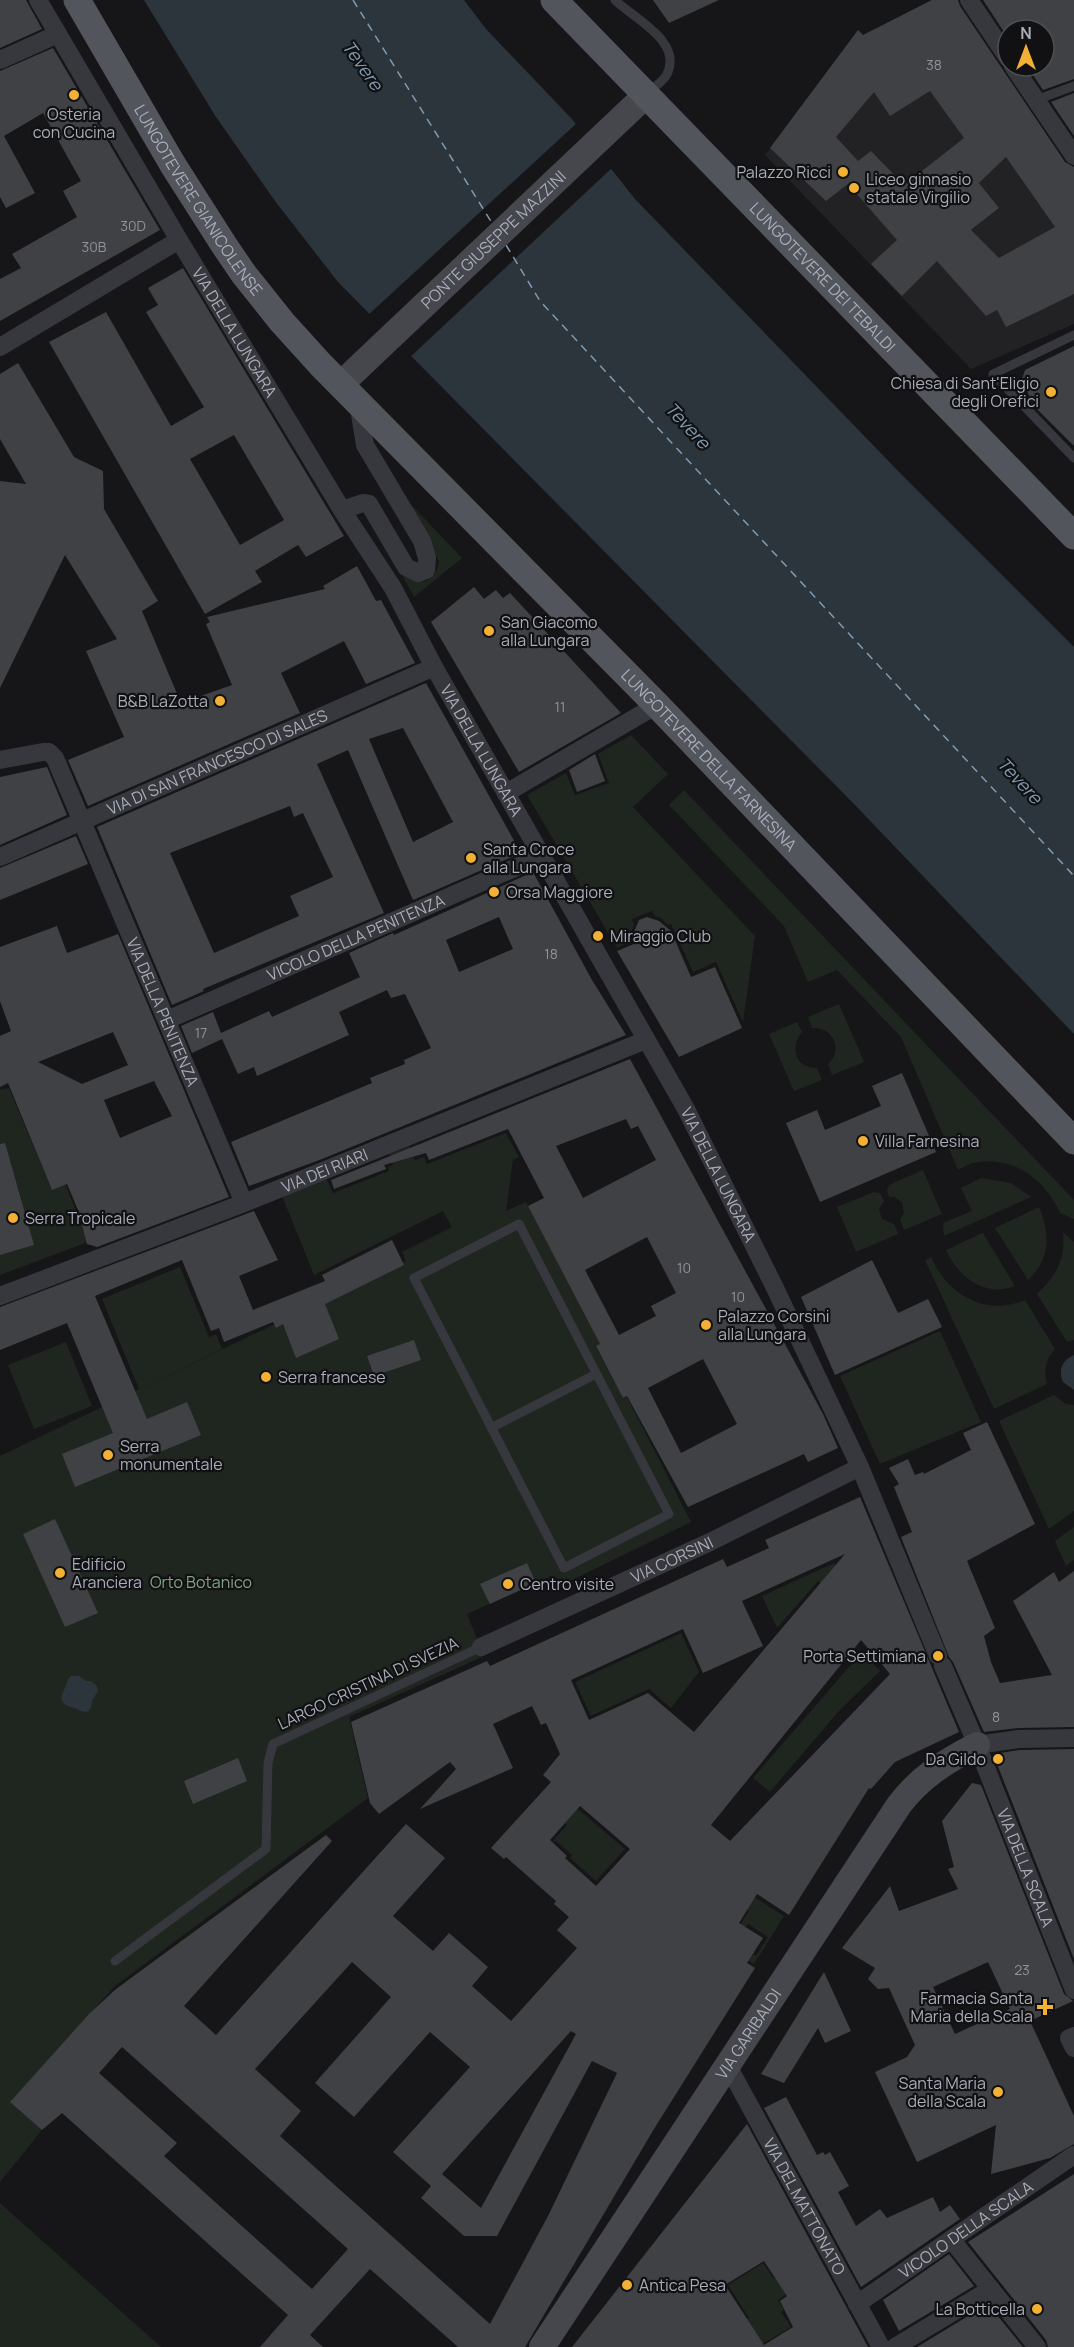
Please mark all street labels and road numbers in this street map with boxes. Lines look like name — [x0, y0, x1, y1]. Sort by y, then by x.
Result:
street label: LUNGOTEVERE GIANICOLENSE — [129, 100, 268, 300]
street label: PONTE GIUSEPPE MAZZINI — [416, 165, 571, 314]
street label: LUNGOTEVERE DEI TEBALDI — [745, 197, 901, 357]
street label: VIA DELLA LUNGARA — [187, 263, 282, 401]
street label: LUNGOTEVERE DELLA FARNESINA — [616, 664, 802, 856]
street label: VIA DELLA LUNGARA — [435, 681, 528, 820]
street label: VIA DI SAN FRANCESCO DI SALES — [103, 704, 331, 820]
street label: VICOLO DELLA PENITENZA — [263, 889, 448, 986]
street label: VIA DELLA PENITENZA — [122, 934, 204, 1089]
street label: VIA DELLA LUNGARA — [676, 1103, 761, 1246]
street label: VIA DEI RIARI — [278, 1143, 371, 1198]
street label: VIA CORSINI — [627, 1531, 717, 1588]
street label: LARGO CRISTINA DI SVEZIA — [274, 1631, 462, 1735]
street label: VIA DELLA SCALA — [992, 1805, 1059, 1930]
street label: VIA GARIBALDI — [710, 1984, 786, 2083]
street label: VIA DEL MATTONATO — [758, 2134, 851, 2279]
street label: VICOLO DELLA SCALA — [894, 2175, 1037, 2283]

